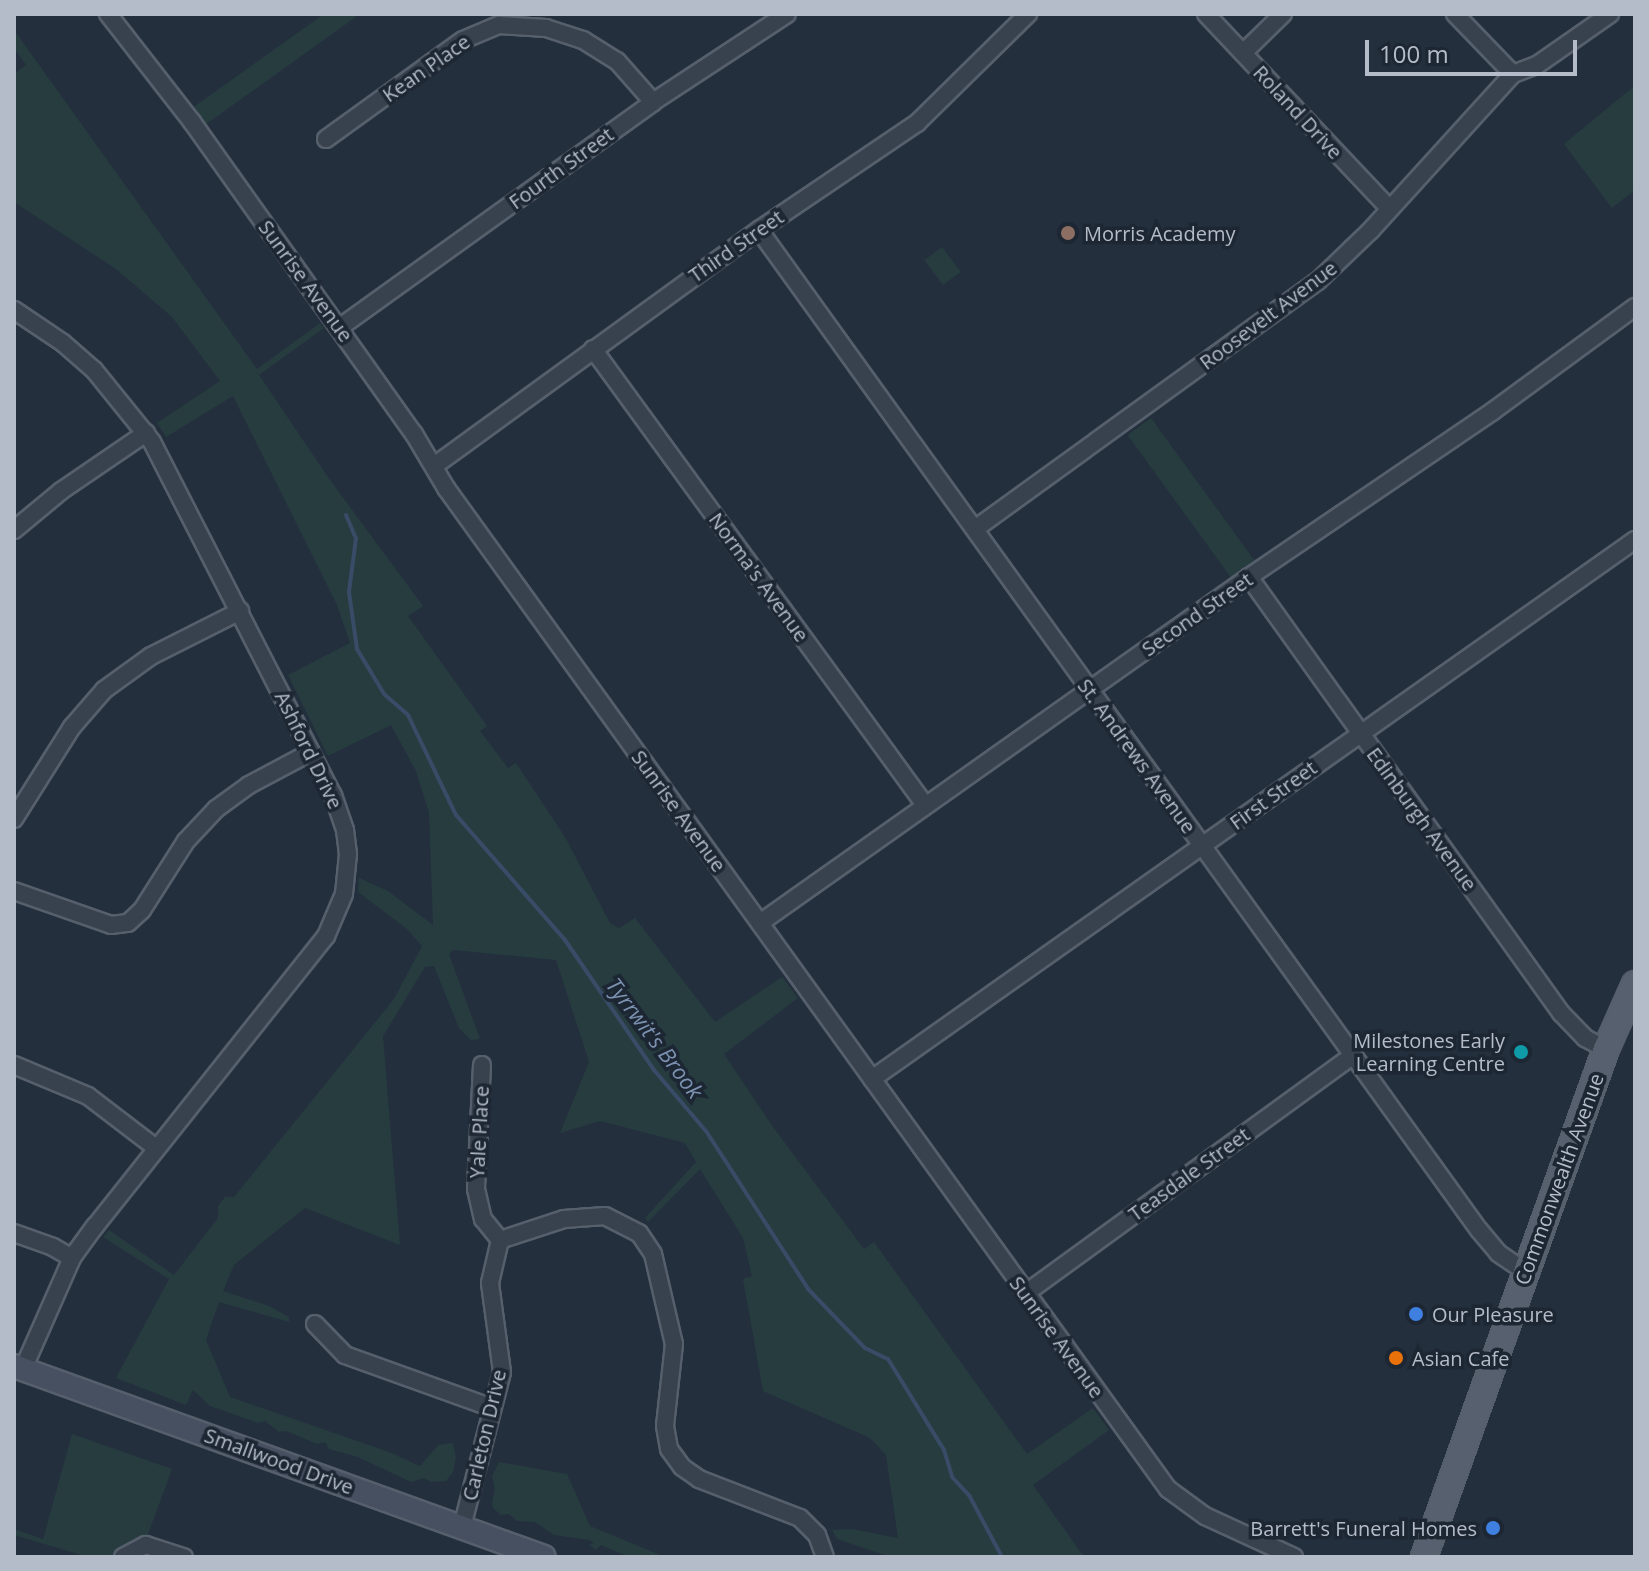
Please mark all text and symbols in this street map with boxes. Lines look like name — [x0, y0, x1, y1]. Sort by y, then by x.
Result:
scale bar — [1369, 24, 1581, 74]
street label: Kean Place — [378, 29, 474, 107]
text: 100 m — [1379, 37, 1449, 70]
street label: Roland Drive — [1249, 60, 1347, 164]
street label: Fourth Street — [504, 122, 618, 214]
street label: Third Street — [684, 205, 788, 287]
street label: Sunrise Avenue — [254, 216, 358, 346]
place label: Morris Academy — [1084, 221, 1235, 245]
marker: Morris Academy — [1059, 224, 1077, 242]
street label: Roosevelt Avenue — [1195, 256, 1341, 374]
street label: Norma's Avenue — [704, 508, 814, 646]
street label: Second Street — [1137, 567, 1257, 661]
street label: St. Andrews Avenue — [1073, 674, 1201, 838]
street label: Ashford Drive — [270, 687, 348, 813]
street label: Edinburgh Avenue — [1362, 743, 1482, 895]
street label: Sunrise Avenue — [627, 746, 731, 876]
street label: First Street — [1225, 756, 1321, 834]
water label: Tyrrwit's Brook — [601, 972, 709, 1104]
place label: Milestones Early Learning Centre — [1353, 1028, 1505, 1075]
marker: Milestones Early Learning Centre — [1512, 1043, 1530, 1061]
street label: Commonwealth Avenue — [1510, 1070, 1608, 1288]
street label: Yale Place — [465, 1085, 493, 1179]
street label: Teasdale Street — [1124, 1122, 1254, 1226]
street label: Sunrise Avenue — [1005, 1272, 1109, 1402]
place label: Our Pleasure — [1432, 1302, 1554, 1326]
marker: Our Pleasure — [1407, 1305, 1425, 1323]
place label: Asian Cafe — [1412, 1346, 1509, 1370]
marker: Asian Cafe — [1387, 1349, 1405, 1367]
street label: Carleton Drive — [457, 1367, 511, 1503]
street label: Smallwood Drive — [201, 1423, 357, 1499]
place label: Barrett's Funeral Homes — [1250, 1516, 1477, 1540]
marker: Barrett's Funeral Homes — [1484, 1519, 1502, 1537]

